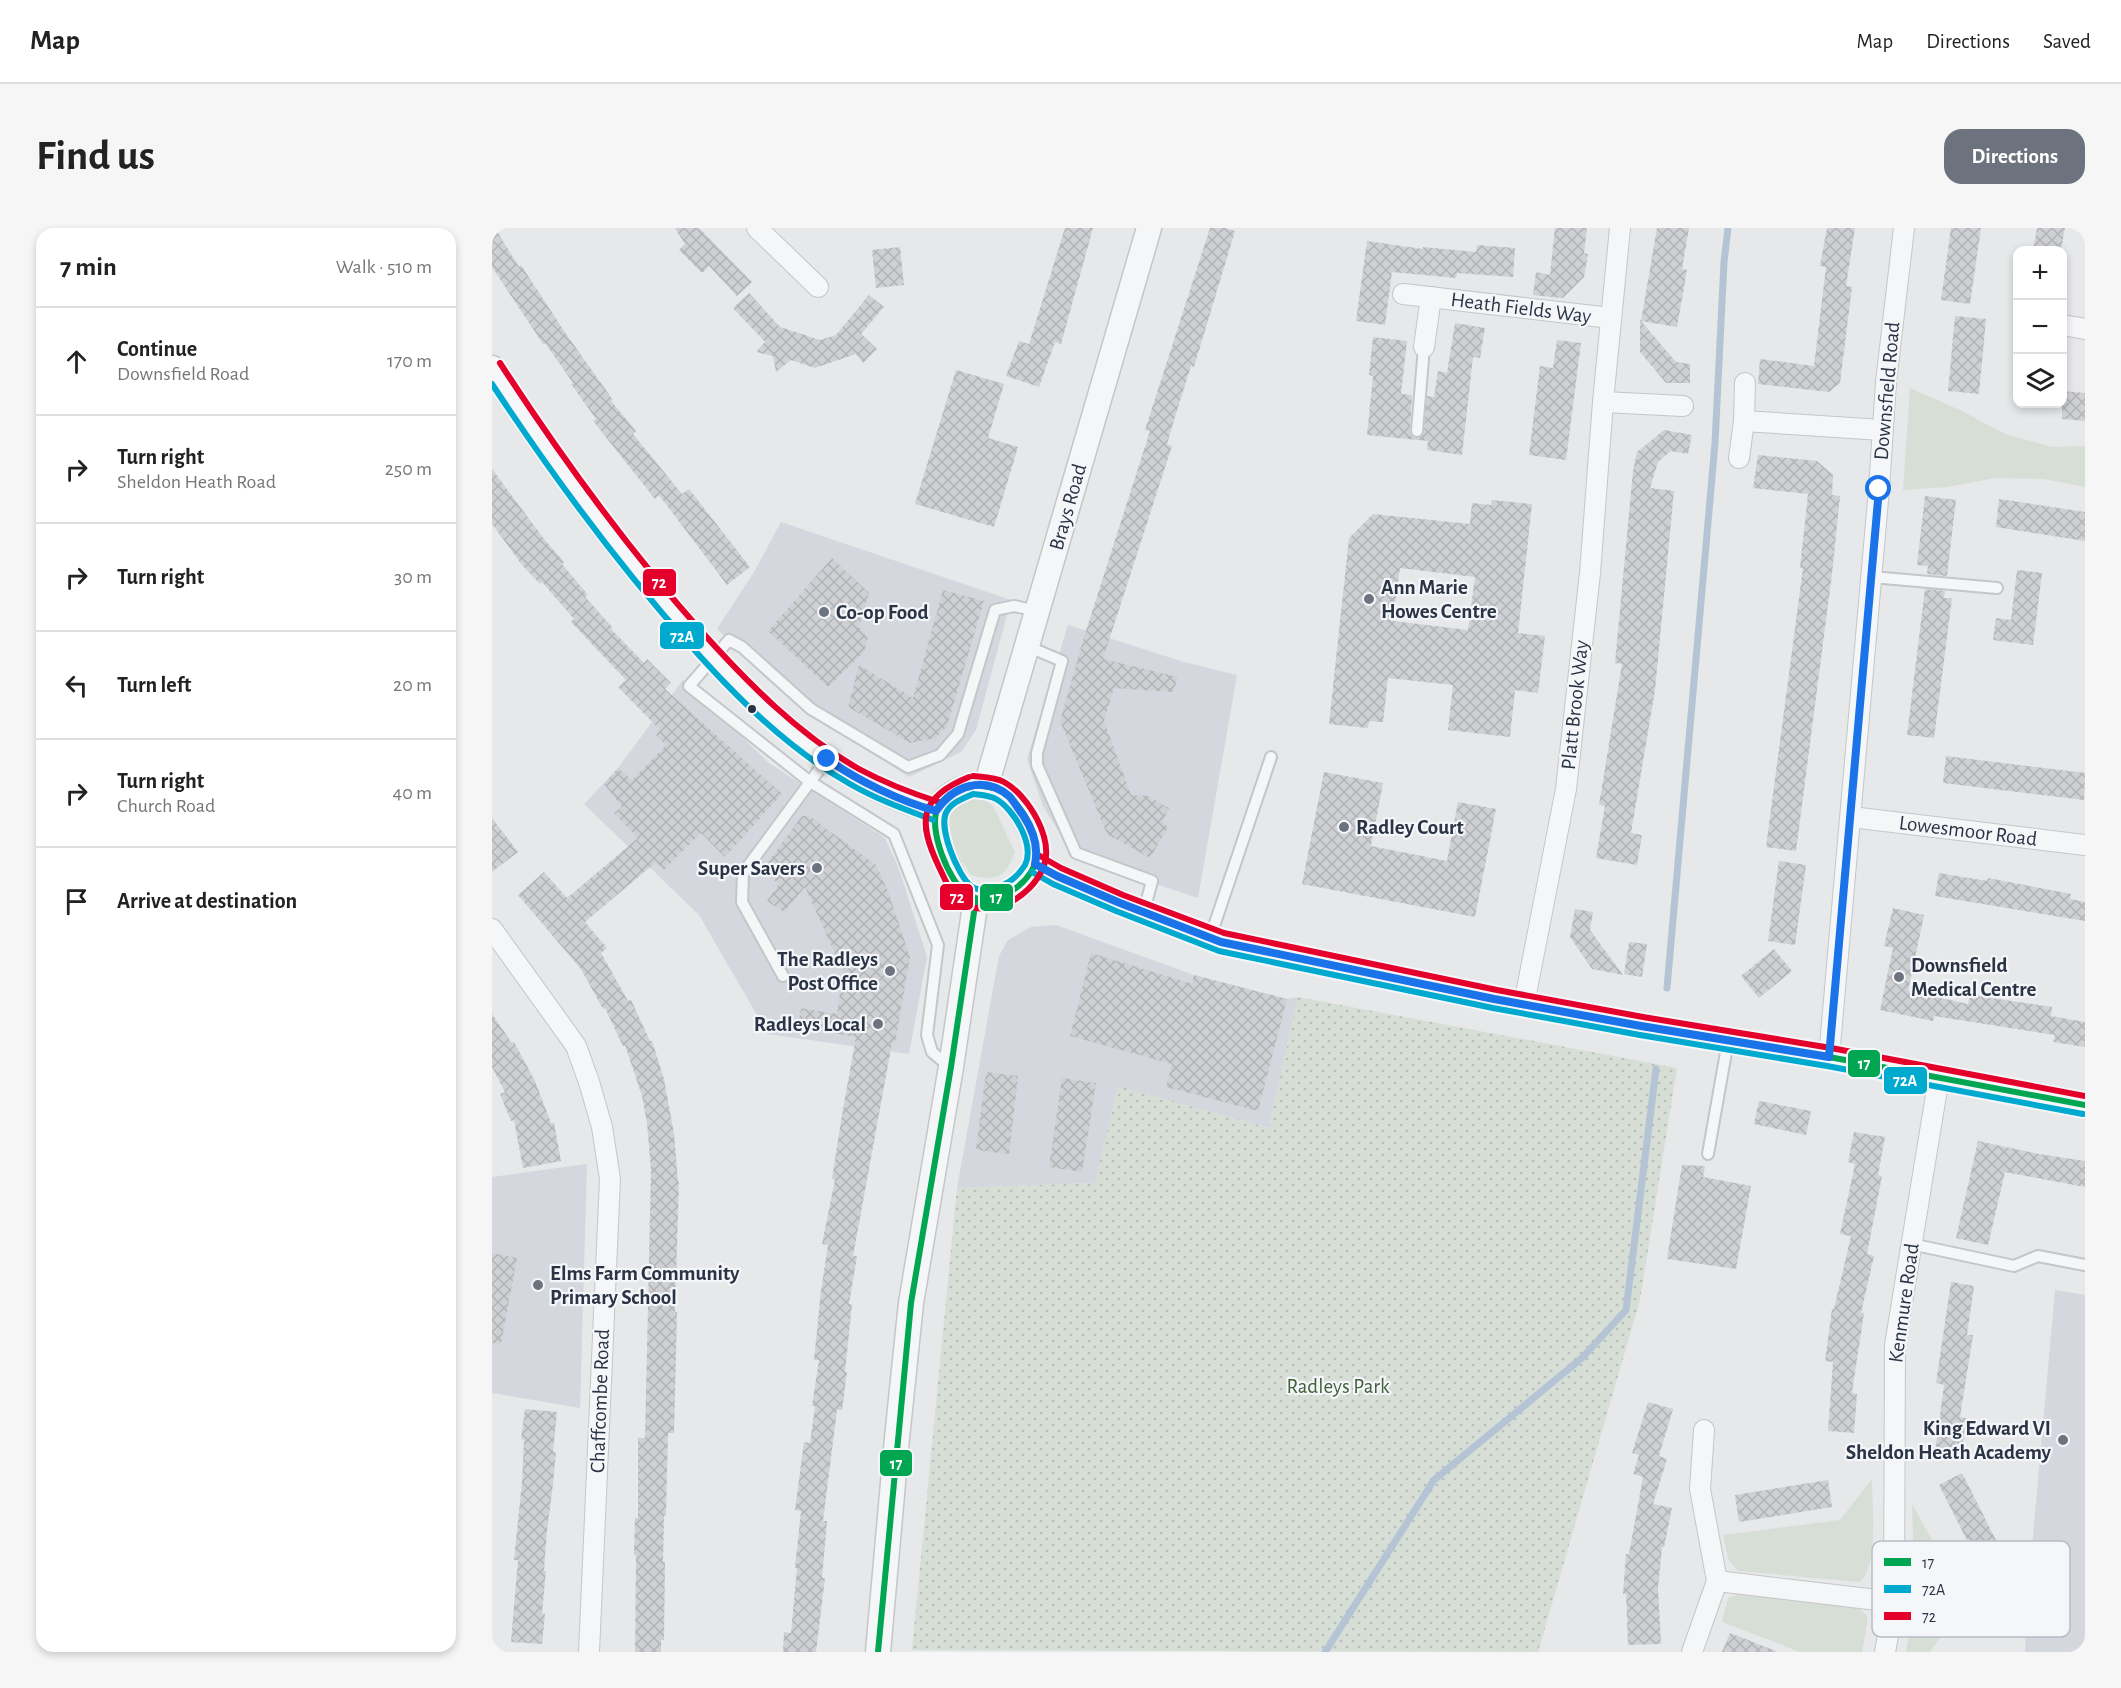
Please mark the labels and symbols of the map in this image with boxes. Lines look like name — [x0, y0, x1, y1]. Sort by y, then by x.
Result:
street label: Heath Fields Way — [1449, 289, 1593, 327]
street label: Downsfield Road — [1870, 321, 1904, 461]
street label: Brays Road — [1046, 461, 1090, 553]
route start — [1865, 475, 1891, 501]
line badge: 72 — [642, 568, 677, 597]
text: 72 — [652, 575, 667, 591]
place label: Ann Marie Howes Centre — [1381, 577, 1497, 622]
marker: Ann Marie Howes Centre — [1362, 592, 1376, 606]
place label: Co-op Food — [836, 602, 929, 623]
marker: Co-op Food — [817, 605, 831, 619]
line badge: 72A — [659, 621, 705, 650]
text: 72A — [670, 629, 694, 645]
street label: Platt Brook Way — [1558, 639, 1592, 771]
unlabelled marker — [746, 703, 758, 715]
route end — [813, 745, 839, 771]
street label: Lowesmoor Road — [1898, 812, 2038, 850]
place label: Radley Court — [1356, 817, 1464, 838]
marker: Radley Court — [1337, 820, 1351, 834]
place label: Super Savers — [698, 858, 805, 879]
marker: Super Savers — [810, 861, 824, 875]
line badge: 72 — [939, 883, 974, 911]
line badge: 17 — [979, 883, 1014, 912]
text: 72 — [950, 890, 965, 906]
text: 17 — [990, 890, 1002, 906]
place label: The Radleys Post Office — [777, 949, 878, 994]
place label: Downsfield Medical Centre — [1911, 955, 2036, 1000]
marker: The Radleys Post Office — [883, 964, 897, 978]
marker: Downsfield Medical Centre — [1892, 970, 1906, 984]
place label: Radleys Local — [754, 1014, 866, 1035]
marker: Radleys Local — [871, 1017, 885, 1031]
line badge: 17 — [1847, 1049, 1881, 1078]
text: 17 — [1858, 1056, 1870, 1072]
line badge: 72A — [1883, 1066, 1928, 1095]
text: 72A — [1893, 1073, 1917, 1089]
street label: Kenmure Road — [1885, 1242, 1923, 1364]
place label: Elms Farm Community Primary School — [550, 1263, 740, 1308]
marker: Elms Farm Community Primary School — [531, 1278, 545, 1292]
street label: Chaffcombe Road — [587, 1328, 613, 1474]
park label: Radleys Park — [1286, 1376, 1390, 1397]
place label: King Edward VI Sheldon Heath Academy — [1846, 1418, 2052, 1463]
marker: King Edward VI Sheldon Heath Academy — [2056, 1433, 2070, 1447]
line badge: 17 — [879, 1449, 913, 1477]
text: 17 — [890, 1456, 902, 1472]
legend — [1872, 1541, 2070, 1637]
text: 17 — [1922, 1555, 1935, 1571]
text: 72A — [1922, 1582, 1945, 1598]
text: 72 — [1922, 1609, 1936, 1625]

